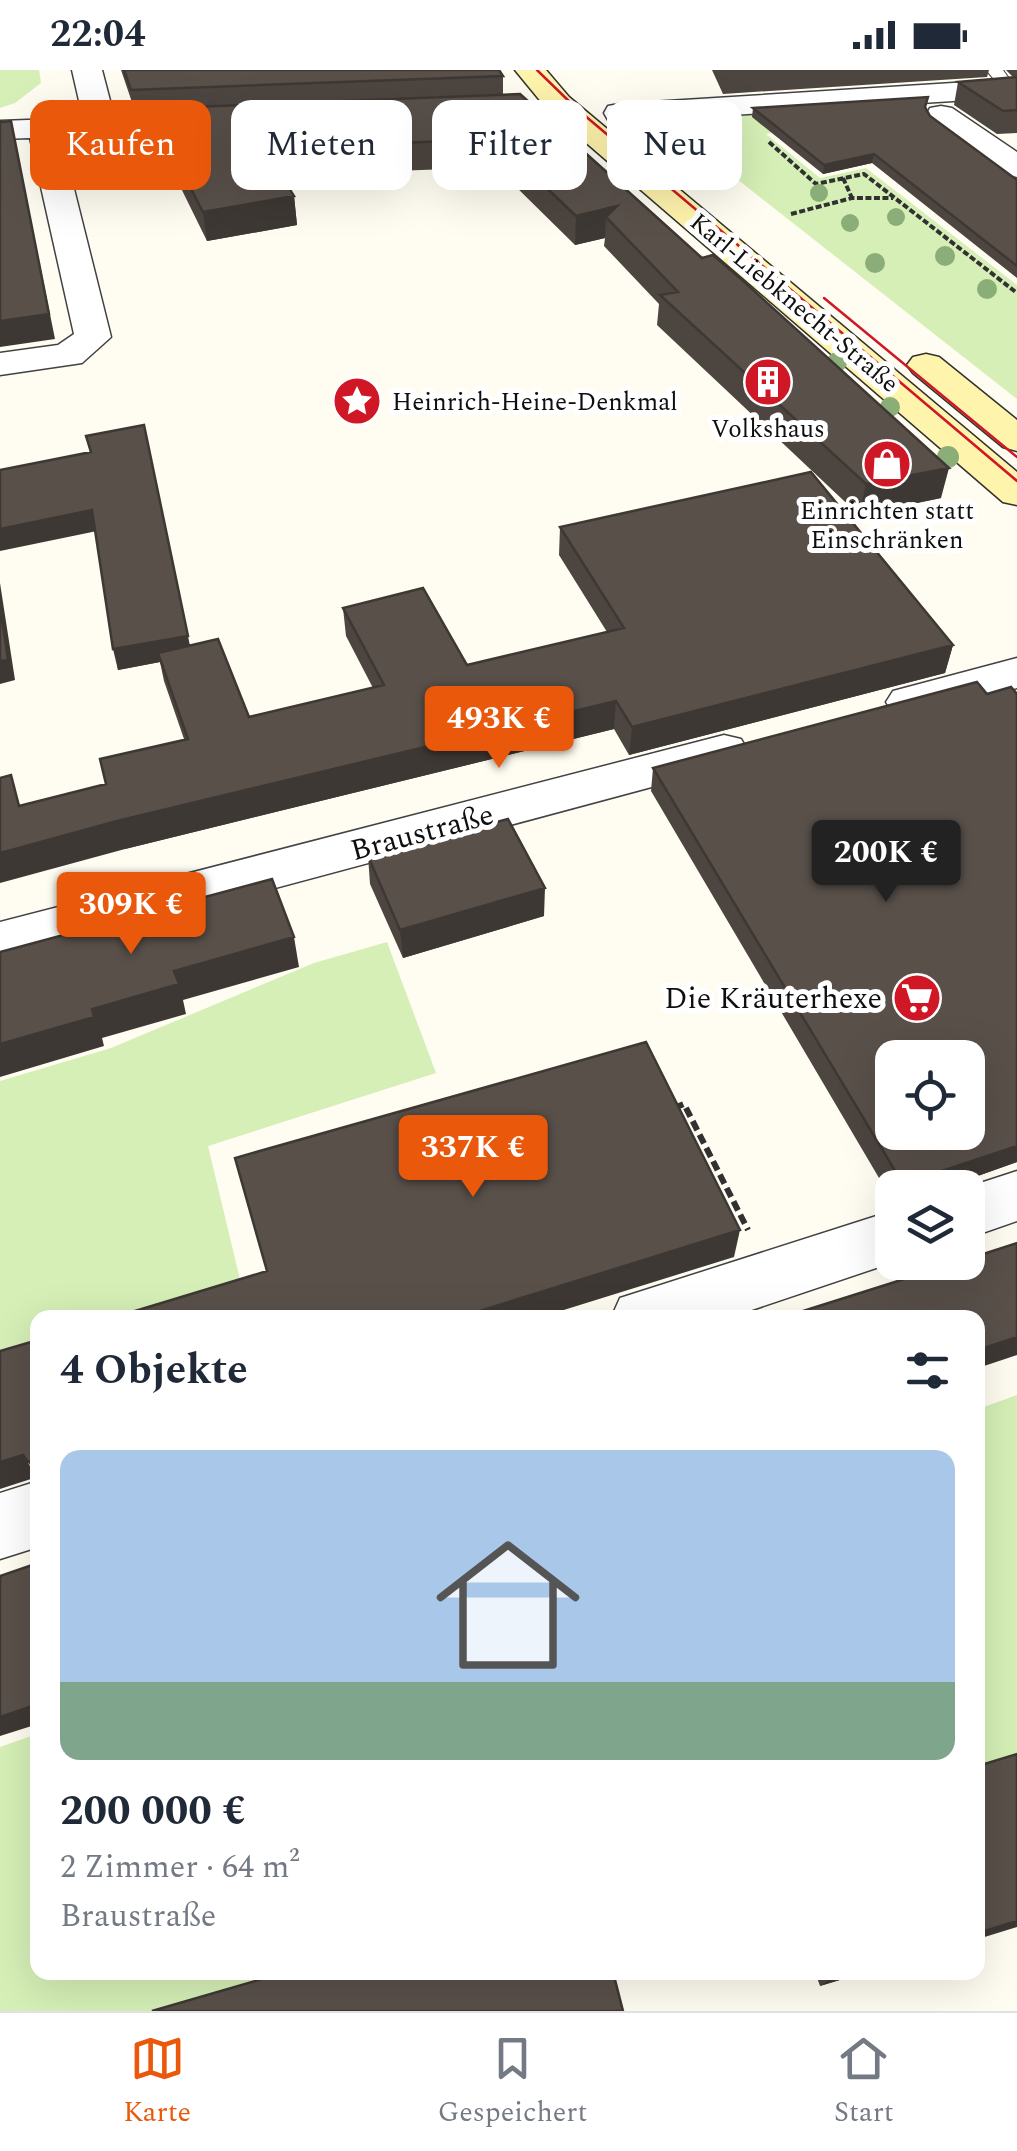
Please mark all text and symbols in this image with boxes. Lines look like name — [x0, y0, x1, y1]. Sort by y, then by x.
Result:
text: 22:04 — [50, 6, 145, 64]
chip: Kaufen — [30, 100, 211, 190]
chip: Mieten — [231, 100, 412, 190]
chip: Filter — [432, 100, 587, 190]
chip: Neu — [607, 100, 742, 190]
street label: Karl-Liebknecht-Straße — [681, 204, 907, 403]
building icon: Volkshaus — [742, 356, 794, 408]
place icon: Heinrich-Heine-Denkmal — [331, 375, 383, 427]
place label: Heinrich-Heine-Denkmal — [392, 384, 678, 422]
place label: Volkshaus — [711, 411, 825, 449]
shop icon: Einrichten statt Einschränken — [861, 438, 913, 490]
place label: Einrichten statt Einschränken — [800, 493, 974, 560]
pin: 493K € — [418, 686, 580, 771]
text: 493K € — [447, 694, 551, 743]
street label: Braustraße — [346, 792, 499, 874]
pin: 200K € — [805, 820, 967, 905]
text: 200K € — [834, 828, 938, 877]
pin: 309K € — [50, 872, 212, 957]
text: 309K € — [79, 880, 183, 929]
supermarket icon: Die Kräuterhexe — [891, 972, 943, 1024]
place label: Die Kräuterhexe — [664, 976, 882, 1022]
map controls — [875, 1040, 985, 1280]
button: locate — [875, 1040, 985, 1150]
pin: 337K € — [392, 1115, 554, 1200]
text: 337K € — [421, 1123, 525, 1172]
button: layers — [875, 1170, 985, 1280]
text: 4 Objekte — [60, 1339, 248, 1402]
icon: filters — [900, 1343, 955, 1398]
icon: home — [418, 1515, 598, 1695]
text: 200 000 € — [60, 1780, 246, 1843]
text: 2 Zimmer · 64 m² — [60, 1843, 300, 1892]
text: Braustraße — [60, 1892, 216, 1941]
tab: Karte — [123, 2031, 191, 2134]
tab: Gespeichert — [438, 2031, 587, 2134]
tab: Start — [834, 2031, 894, 2134]

